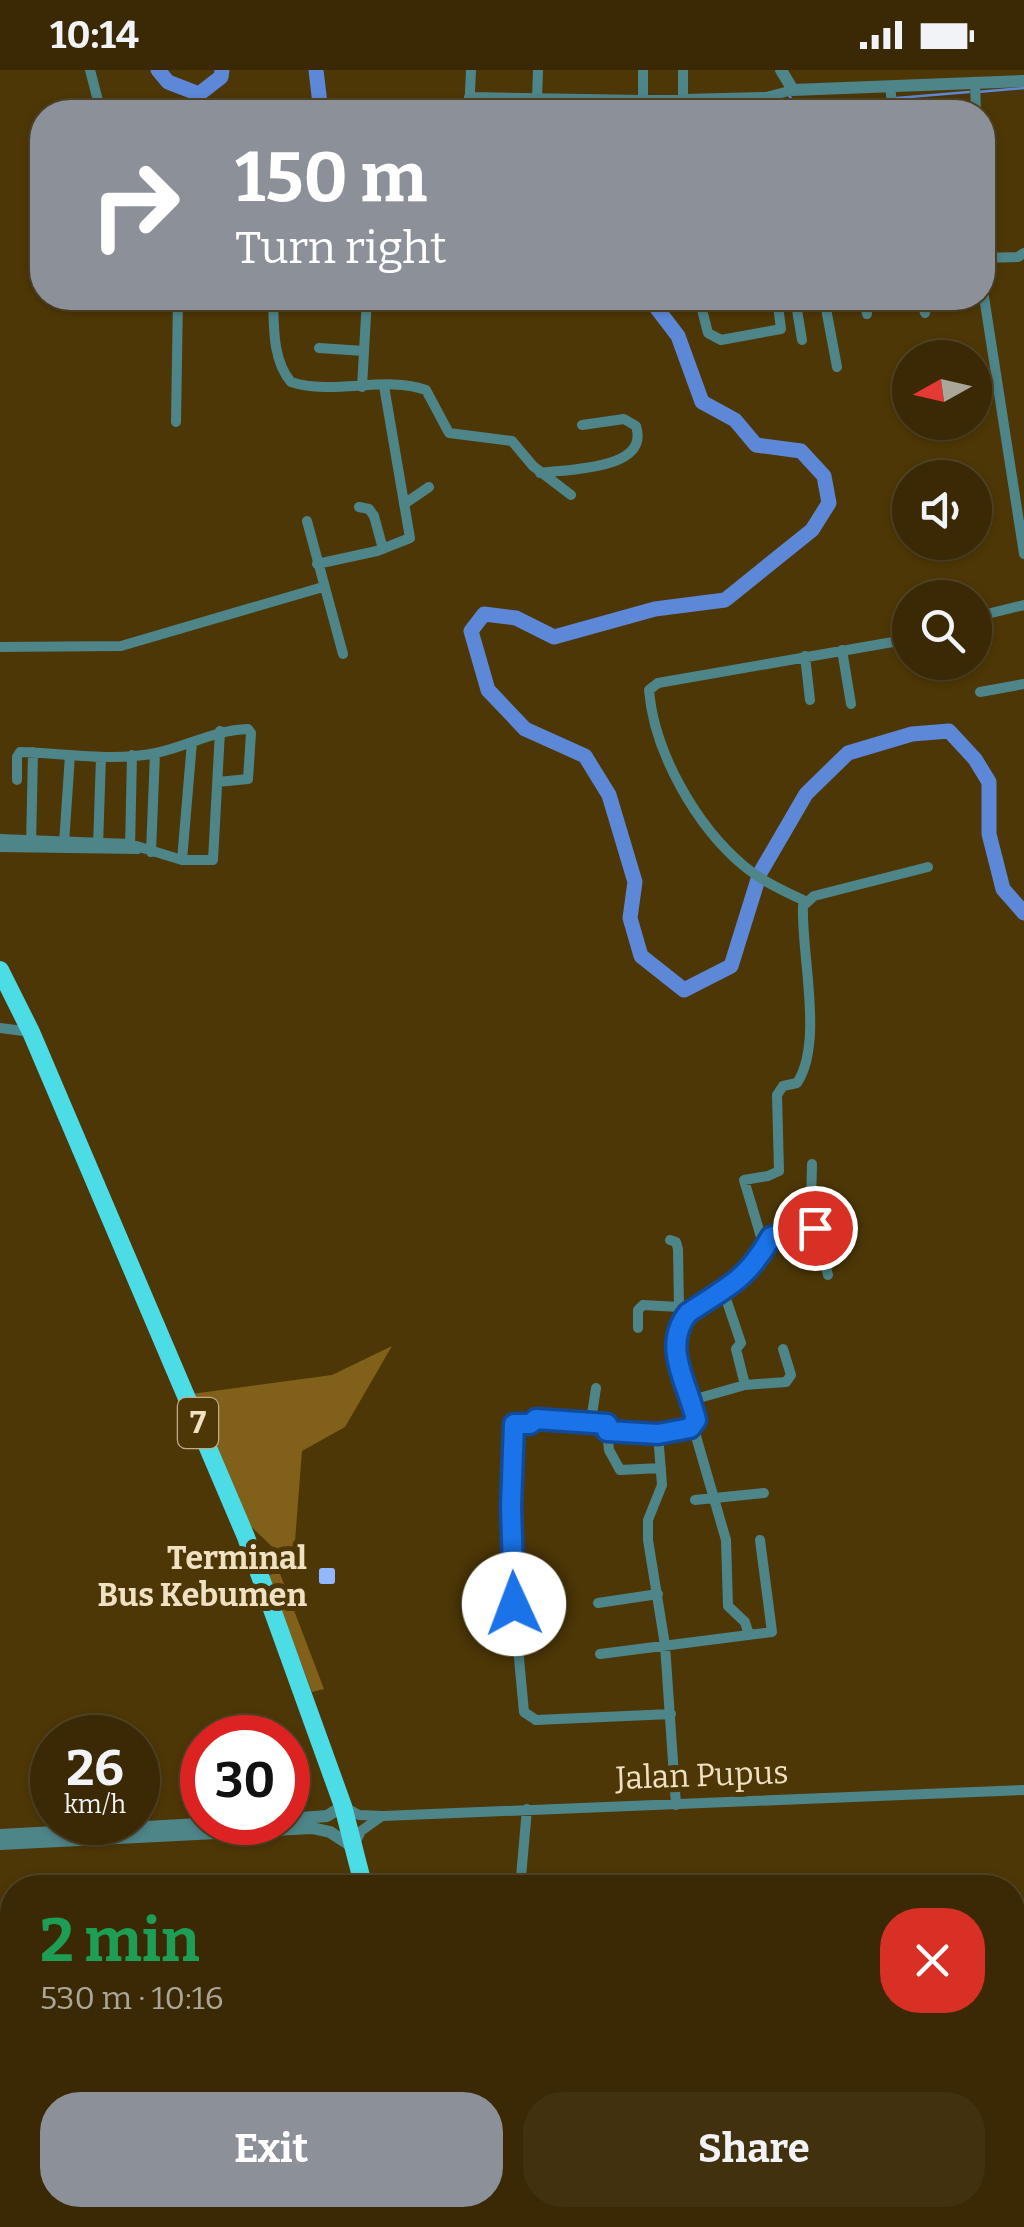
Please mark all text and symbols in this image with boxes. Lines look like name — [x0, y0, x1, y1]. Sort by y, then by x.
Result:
text: 10:14 — [50, 12, 139, 58]
text: 150 m — [235, 136, 427, 220]
icon: right — [70, 140, 200, 270]
text: Turn right — [235, 221, 447, 275]
north arrow — [892, 340, 992, 440]
map controls — [892, 340, 992, 680]
button: sound — [892, 460, 992, 560]
button: search — [892, 580, 992, 680]
pin — [773, 1186, 858, 1271]
icon: arrive — [788, 1201, 843, 1256]
road number: 7 — [178, 1398, 218, 1448]
place label: Terminal Bus Kebumen — [97, 1539, 307, 1614]
position arrow — [462, 1552, 566, 1656]
marker: Terminal Bus Kebumen — [316, 1565, 338, 1587]
speed limit sign: 30 — [180, 1715, 310, 1845]
text: 26 — [66, 1738, 124, 1798]
street label: Jalan Pupus — [614, 1753, 789, 1797]
text: km/h — [64, 1790, 126, 1820]
text: 2 min — [40, 1905, 200, 1977]
button: close — [880, 1908, 985, 2013]
text: 530 m · 10:16 — [40, 1979, 224, 2017]
button: Exit — [40, 2092, 503, 2207]
button: Share — [523, 2092, 985, 2207]

